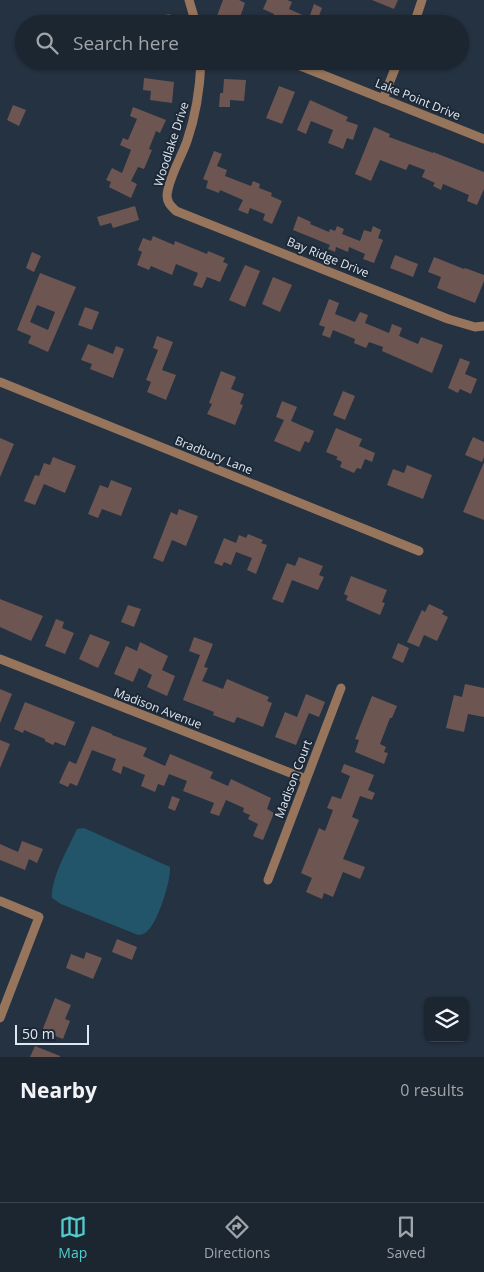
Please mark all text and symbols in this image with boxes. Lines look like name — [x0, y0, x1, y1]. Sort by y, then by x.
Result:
search box — [15, 15, 469, 70]
icon: search — [33, 29, 61, 57]
text: Search here — [73, 30, 179, 56]
street label: Lake Point Drive — [373, 74, 463, 124]
street label: Woodlake Drive — [149, 99, 193, 189]
street label: Bay Ridge Drive — [284, 233, 372, 281]
street label: Bradbury Lane — [173, 432, 256, 478]
street label: Madison Avenue — [112, 683, 205, 733]
street label: Madison Court — [270, 737, 316, 821]
map controls — [424, 997, 469, 1042]
button: layers — [424, 997, 469, 1042]
scale bar — [15, 1022, 89, 1045]
text: 50 m — [22, 1024, 55, 1043]
text: Nearby — [20, 1076, 97, 1104]
text: 0 results — [400, 1079, 464, 1101]
tab: Map — [58, 1213, 87, 1262]
tab: Directions — [204, 1213, 270, 1262]
tab: Saved — [387, 1213, 426, 1262]

